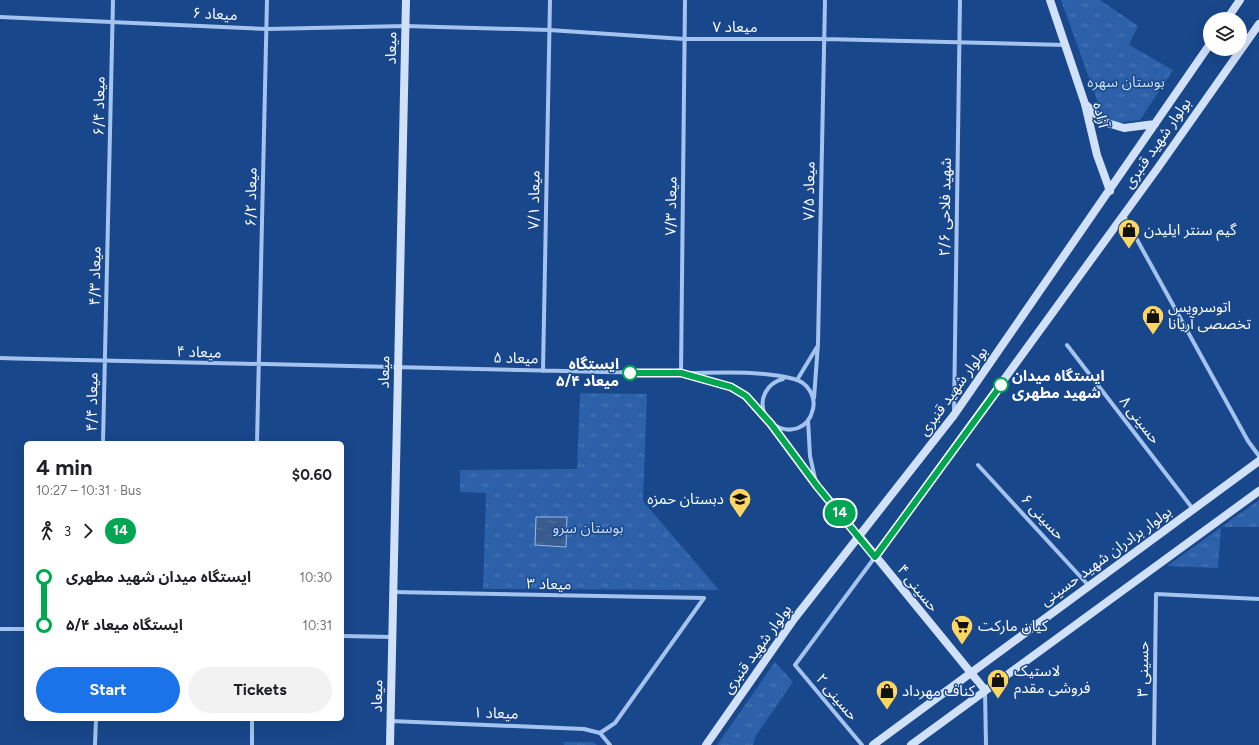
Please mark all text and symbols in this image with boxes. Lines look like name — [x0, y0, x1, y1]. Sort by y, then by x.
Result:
street label: میعاد ۶ — [192, 4, 238, 24]
map controls — [1203, 12, 1247, 56]
button: layers — [1203, 12, 1247, 56]
street label: میعاد ۷ — [712, 18, 758, 36]
street label: میعاد — [382, 31, 400, 65]
park label: بوستان سهره — [1087, 73, 1165, 91]
street label: میعاد ۶/۴ — [89, 76, 109, 136]
street label: بولوار شهید قنبری — [1119, 94, 1195, 192]
street label: آزاده — [1089, 100, 1113, 130]
street label: شهید فلاحی ۲/۶ — [935, 157, 955, 257]
street label: میعاد ۷/۵ — [799, 161, 819, 221]
street label: میعاد ۶/۲ — [241, 167, 261, 227]
street label: میعاد ۷/۱ — [524, 170, 544, 230]
street label: میعاد ۷/۳ — [661, 176, 681, 236]
shop icon: گیم سنتر ایلیدن — [1116, 217, 1142, 250]
place label: گیم سنتر ایلیدن — [1144, 221, 1237, 241]
street label: میعاد ۴/۳ — [85, 246, 105, 306]
place label: اتوسرویس تخصصی آریانا — [1168, 298, 1251, 333]
shop icon: اتوسرویس تخصصی آریانا — [1140, 303, 1166, 336]
street label: میعاد ۴ — [176, 342, 222, 362]
street label: بولوار شهید قنبری — [915, 343, 991, 439]
street label: میعاد ۵ — [493, 349, 539, 367]
street label: میعاد — [375, 355, 393, 389]
place label: ایستگاه میعاد ۵/۴ — [556, 355, 619, 390]
marker: ایستگاه میعاد ۵/۴ — [622, 365, 638, 381]
place label: ایستگاه میدان شهید مطهری — [1012, 367, 1105, 402]
street label: میعاد ۴/۴ — [82, 372, 102, 432]
marker: ایستگاه میدان شهید مطهری — [993, 377, 1009, 393]
street label: حسینی ۸ — [1116, 393, 1164, 448]
text: 4 min — [36, 454, 93, 481]
text: $0.60 — [292, 466, 332, 484]
text: 10:27 – 10:31 · Bus — [36, 483, 141, 498]
school or university icon: دبستان حمزه — [727, 486, 753, 519]
place label: دبستان حمزه — [647, 490, 724, 508]
street label: حسینی ۶ — [1017, 491, 1069, 544]
line badge: 14 — [822, 500, 858, 526]
street label: بولوار برادران شهید حسینی — [1037, 502, 1175, 610]
text: 14 — [833, 504, 847, 521]
park label: بوستان سرو — [552, 519, 624, 537]
icon: walk — [36, 520, 58, 542]
icon: forward — [77, 520, 99, 542]
text: 14 — [113, 522, 128, 539]
text: 3 — [64, 524, 71, 539]
street label: حسینی ۴ — [893, 561, 943, 615]
text: ایستگاه میدان شهید مطهری — [66, 568, 251, 586]
text: 10:30 — [300, 570, 332, 585]
street label: میعاد ۳ — [526, 575, 572, 593]
street label: بولوار شهید قنبری — [719, 601, 795, 697]
supermarket icon: کیان مارکت — [949, 613, 975, 646]
text: ایستگاه میعاد ۵/۴ — [66, 616, 183, 634]
place label: کیان مارکت — [978, 617, 1049, 635]
text: 10:31 — [303, 618, 332, 633]
street label: حسینی ۳ — [1134, 641, 1152, 697]
place label: لاستیک فروشی مقدم — [1014, 662, 1091, 699]
button: Start — [36, 667, 180, 713]
button: Tickets — [188, 667, 332, 713]
shop icon: لاستیک فروشی مقدم — [985, 667, 1011, 700]
street label: حسینی ۲ — [812, 670, 862, 724]
shop icon: کناف مهرداد — [874, 678, 900, 711]
street label: میعاد — [368, 679, 386, 713]
place label: کناف مهرداد — [902, 682, 976, 700]
street label: میعاد ۱ — [473, 703, 519, 723]

